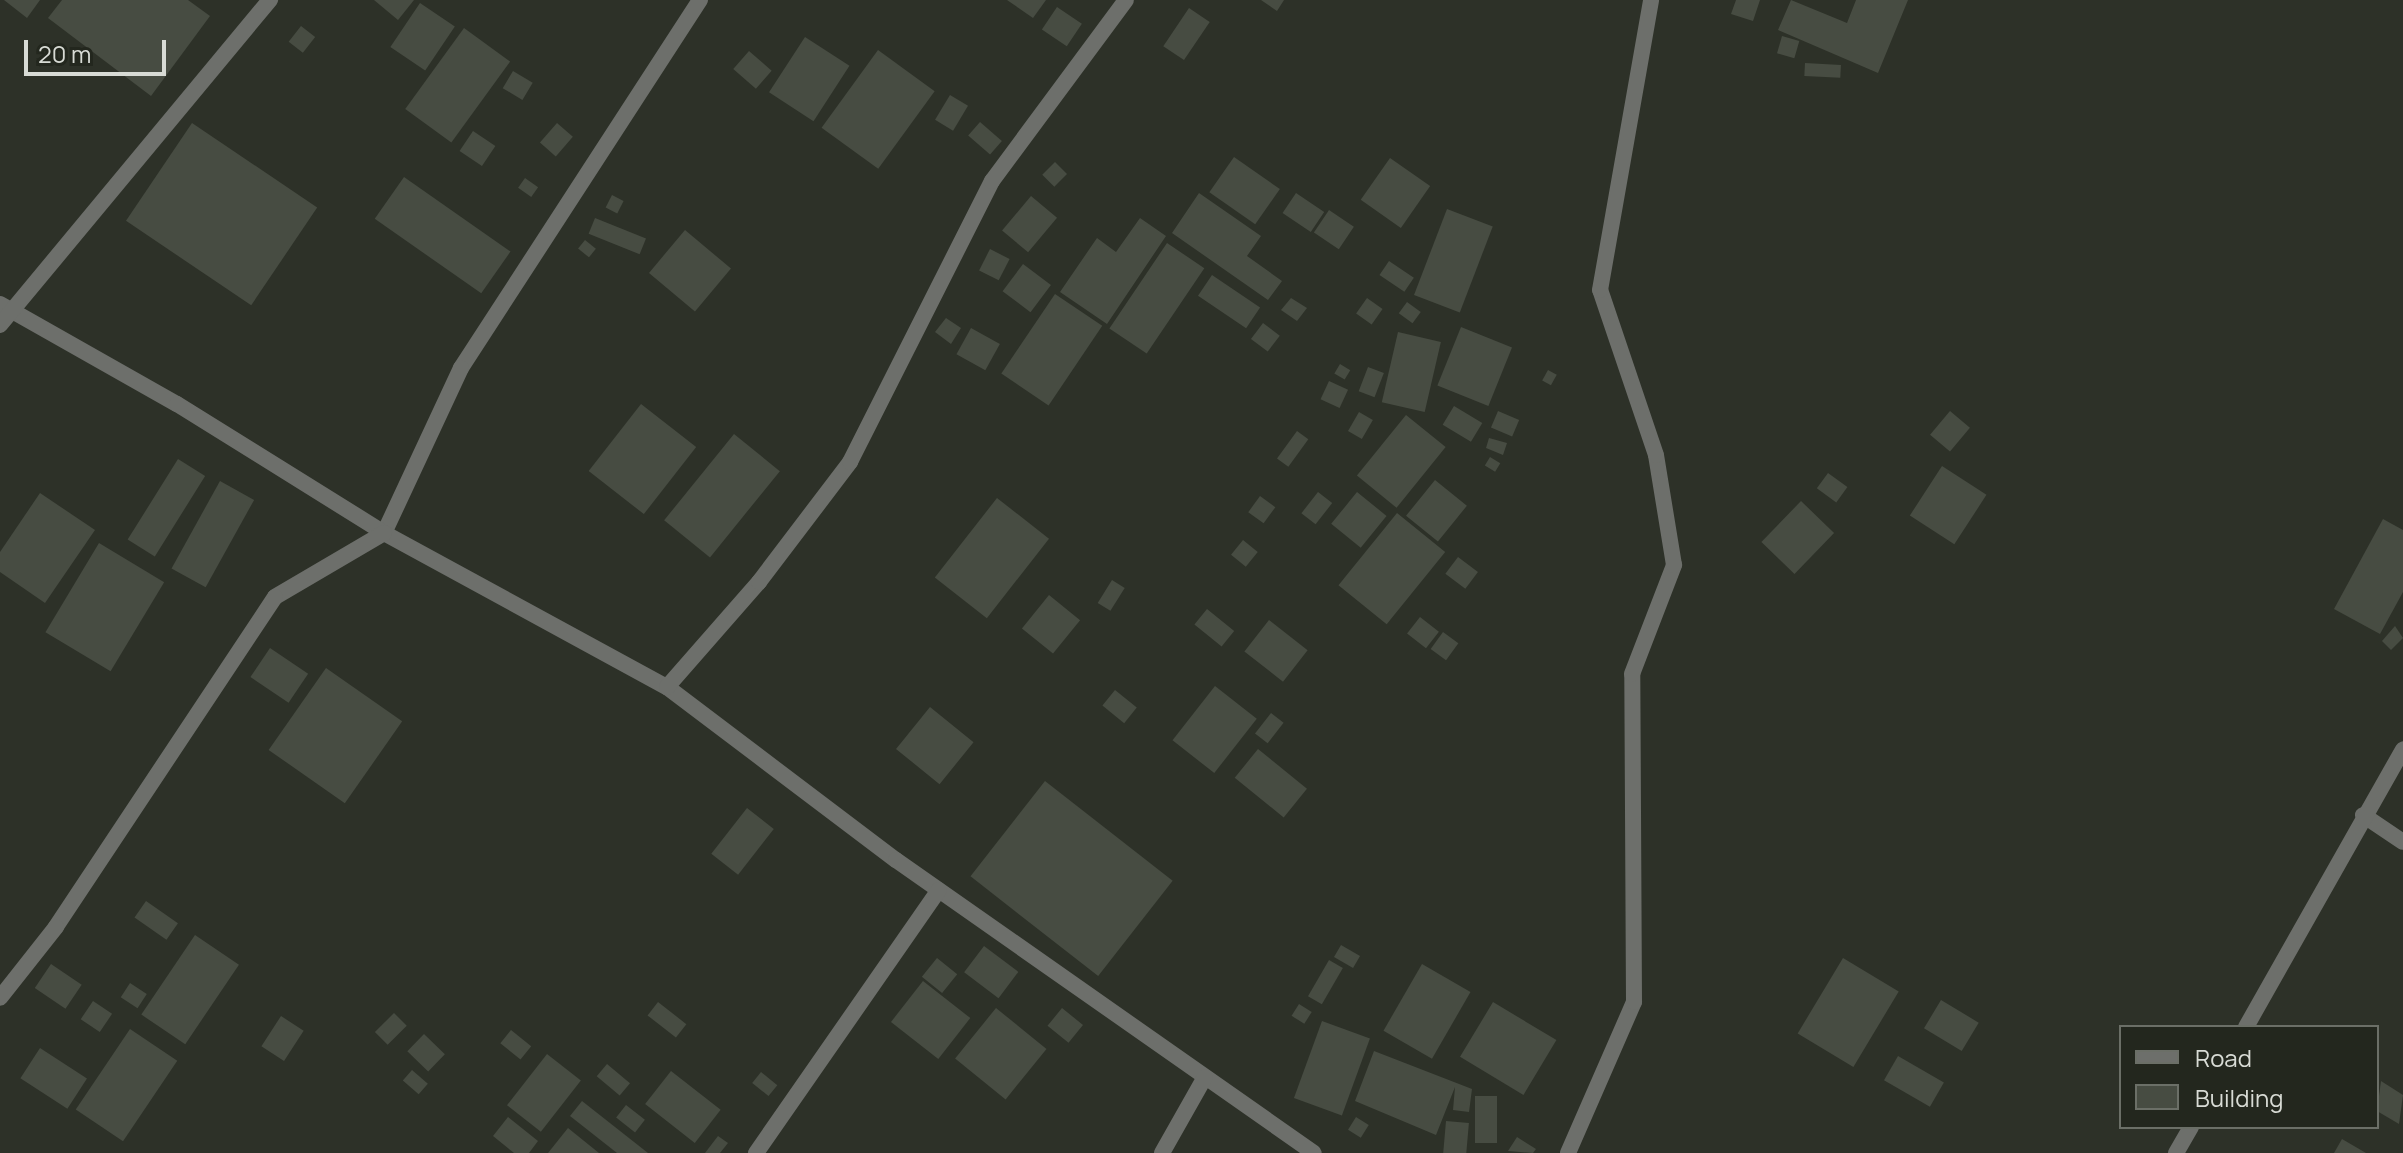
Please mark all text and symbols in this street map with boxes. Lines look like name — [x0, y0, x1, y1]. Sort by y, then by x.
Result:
scale bar — [28, 24, 170, 74]
text: 20 m — [38, 37, 91, 70]
legend — [2119, 1025, 2379, 1129]
text: Road — [2195, 1041, 2252, 1074]
text: Building — [2195, 1081, 2283, 1114]

